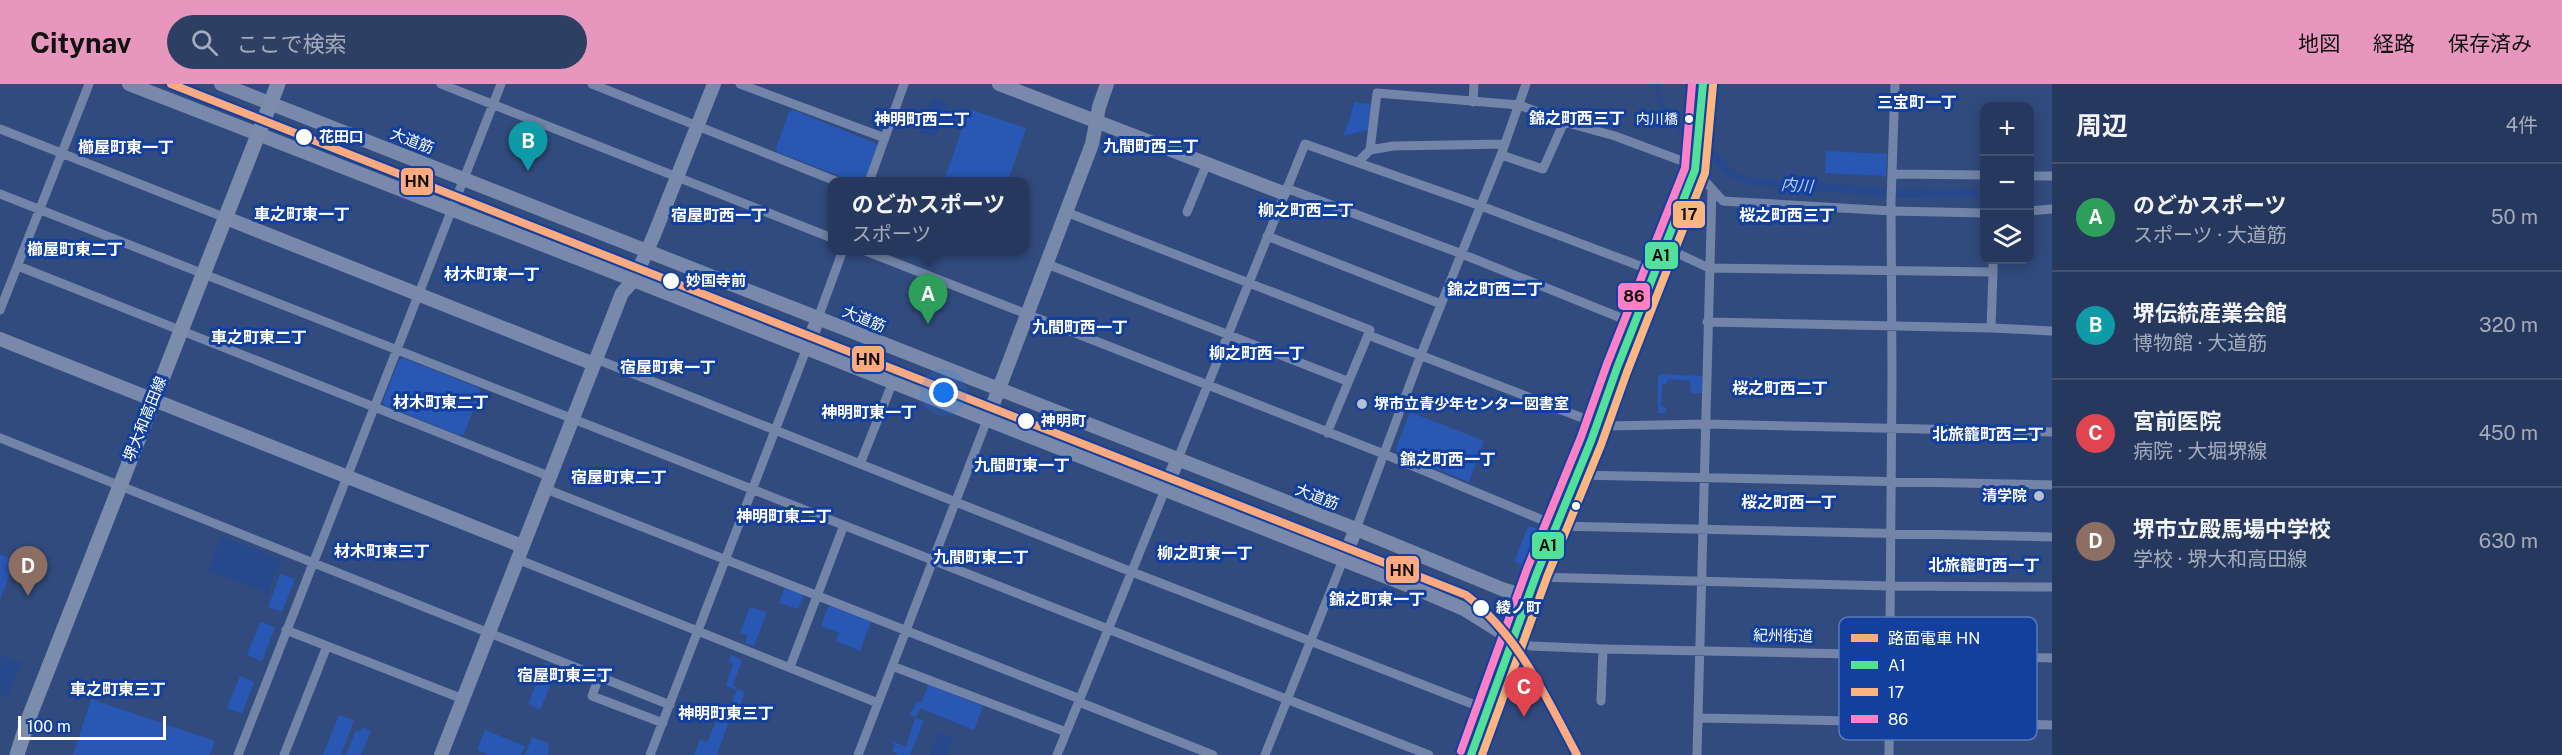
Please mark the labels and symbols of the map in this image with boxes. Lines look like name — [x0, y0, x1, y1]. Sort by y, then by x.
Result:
district label: 三宝町一丁 — [1877, 93, 1957, 112]
district label: 錦之町西三丁 — [1529, 109, 1625, 128]
district label: 神明町西二丁 — [874, 110, 970, 129]
place label: 内川橋 — [1636, 111, 1678, 127]
marker: 内川橋 — [1683, 113, 1695, 125]
pin: B — [508, 122, 548, 171]
street label: 大道筋 — [388, 125, 436, 157]
marker: 花田口 — [294, 127, 314, 147]
place label: 花田口 — [319, 128, 364, 145]
district label: 九間町西二丁 — [1103, 137, 1199, 156]
district label: 櫛屋町東一丁 — [78, 138, 174, 157]
line badge: HN — [400, 167, 434, 196]
text: HN — [405, 172, 429, 191]
water label: 内川 — [1780, 175, 1816, 196]
line badge: 17 — [1672, 200, 1706, 229]
district label: 柳之町西二丁 — [1258, 201, 1354, 220]
district label: 車之町東一丁 — [254, 205, 350, 224]
text: 17 — [1681, 205, 1697, 224]
district label: 宿屋町西一丁 — [671, 206, 767, 225]
district label: 桜之町西三丁 — [1739, 206, 1835, 225]
district label: 櫛屋町東二丁 — [27, 240, 123, 259]
line badge: A1 — [1644, 241, 1679, 270]
text: A1 — [1652, 246, 1670, 265]
district label: 材木町東一丁 — [444, 265, 540, 284]
marker: 妙国寺前 — [661, 271, 681, 291]
place label: 妙国寺前 — [686, 272, 746, 289]
pin: A — [908, 274, 948, 324]
district label: 錦之町西二丁 — [1447, 280, 1543, 299]
line badge: 86 — [1617, 282, 1651, 311]
text: 86 — [1623, 287, 1645, 306]
street label: 大道筋 — [840, 302, 888, 335]
district label: 九間町西一丁 — [1032, 318, 1128, 337]
district label: 車之町東二丁 — [211, 328, 307, 347]
district label: 柳之町西一丁 — [1209, 344, 1305, 363]
line badge: HN — [851, 345, 885, 373]
text: HN — [856, 350, 880, 369]
district label: 宿屋町東一丁 — [620, 358, 716, 377]
street label: 堺大和高田線 — [120, 374, 169, 464]
your location — [929, 378, 958, 407]
district label: 桜之町西二丁 — [1732, 379, 1828, 398]
district label: 材木町東二丁 — [393, 393, 489, 412]
place label: 堺市立青少年センター図書室 — [1374, 395, 1569, 412]
marker: 堺市立青少年センター図書室 — [1355, 397, 1369, 411]
district label: 神明町東一丁 — [821, 403, 917, 422]
marker: 神明町 — [1016, 411, 1036, 431]
place label: 神明町 — [1040, 412, 1086, 429]
district label: 北旅籠町西二丁 — [1932, 425, 2044, 444]
district label: 錦之町西一丁 — [1400, 450, 1496, 469]
district label: 九間町東一丁 — [974, 456, 1070, 475]
district label: 宿屋町東二丁 — [571, 468, 667, 487]
street label: 大道筋 — [1293, 481, 1341, 513]
place label: 清学院 — [1982, 487, 2027, 504]
marker: 清学院 — [2032, 489, 2046, 503]
district label: 桜之町西一丁 — [1741, 493, 1837, 512]
unlabelled marker — [1570, 500, 1582, 512]
district label: 神明町東二丁 — [736, 507, 832, 526]
line badge: A1 — [1531, 531, 1565, 560]
text: A1 — [1539, 536, 1557, 555]
district label: 材木町東三丁 — [334, 542, 430, 561]
district label: 柳之町東一丁 — [1157, 544, 1253, 563]
pin: D — [9, 546, 48, 596]
district label: 九間町東二丁 — [933, 548, 1029, 567]
line badge: HN — [1385, 555, 1420, 584]
district label: 北旅籠町西一丁 — [1928, 556, 2040, 575]
text: HN — [1390, 561, 1414, 580]
district label: 錦之町東一丁 — [1329, 590, 1425, 609]
marker: 綾ノ町 — [1471, 598, 1491, 618]
place label: 綾ノ町 — [1496, 599, 1541, 616]
legend — [1839, 617, 2037, 740]
street label: 紀州街道 — [1753, 626, 1813, 645]
text: 路面電車 HN — [1888, 629, 1980, 648]
text: A1 — [1888, 656, 1906, 675]
district label: 宿屋町東三丁 — [517, 666, 613, 685]
pin: C — [1504, 668, 1544, 717]
district label: 車之町東三丁 — [70, 680, 166, 699]
text: 17 — [1888, 683, 1904, 702]
district label: 神明町東三丁 — [678, 704, 774, 723]
text: 86 — [1888, 710, 1908, 729]
scale bar — [18, 713, 166, 740]

